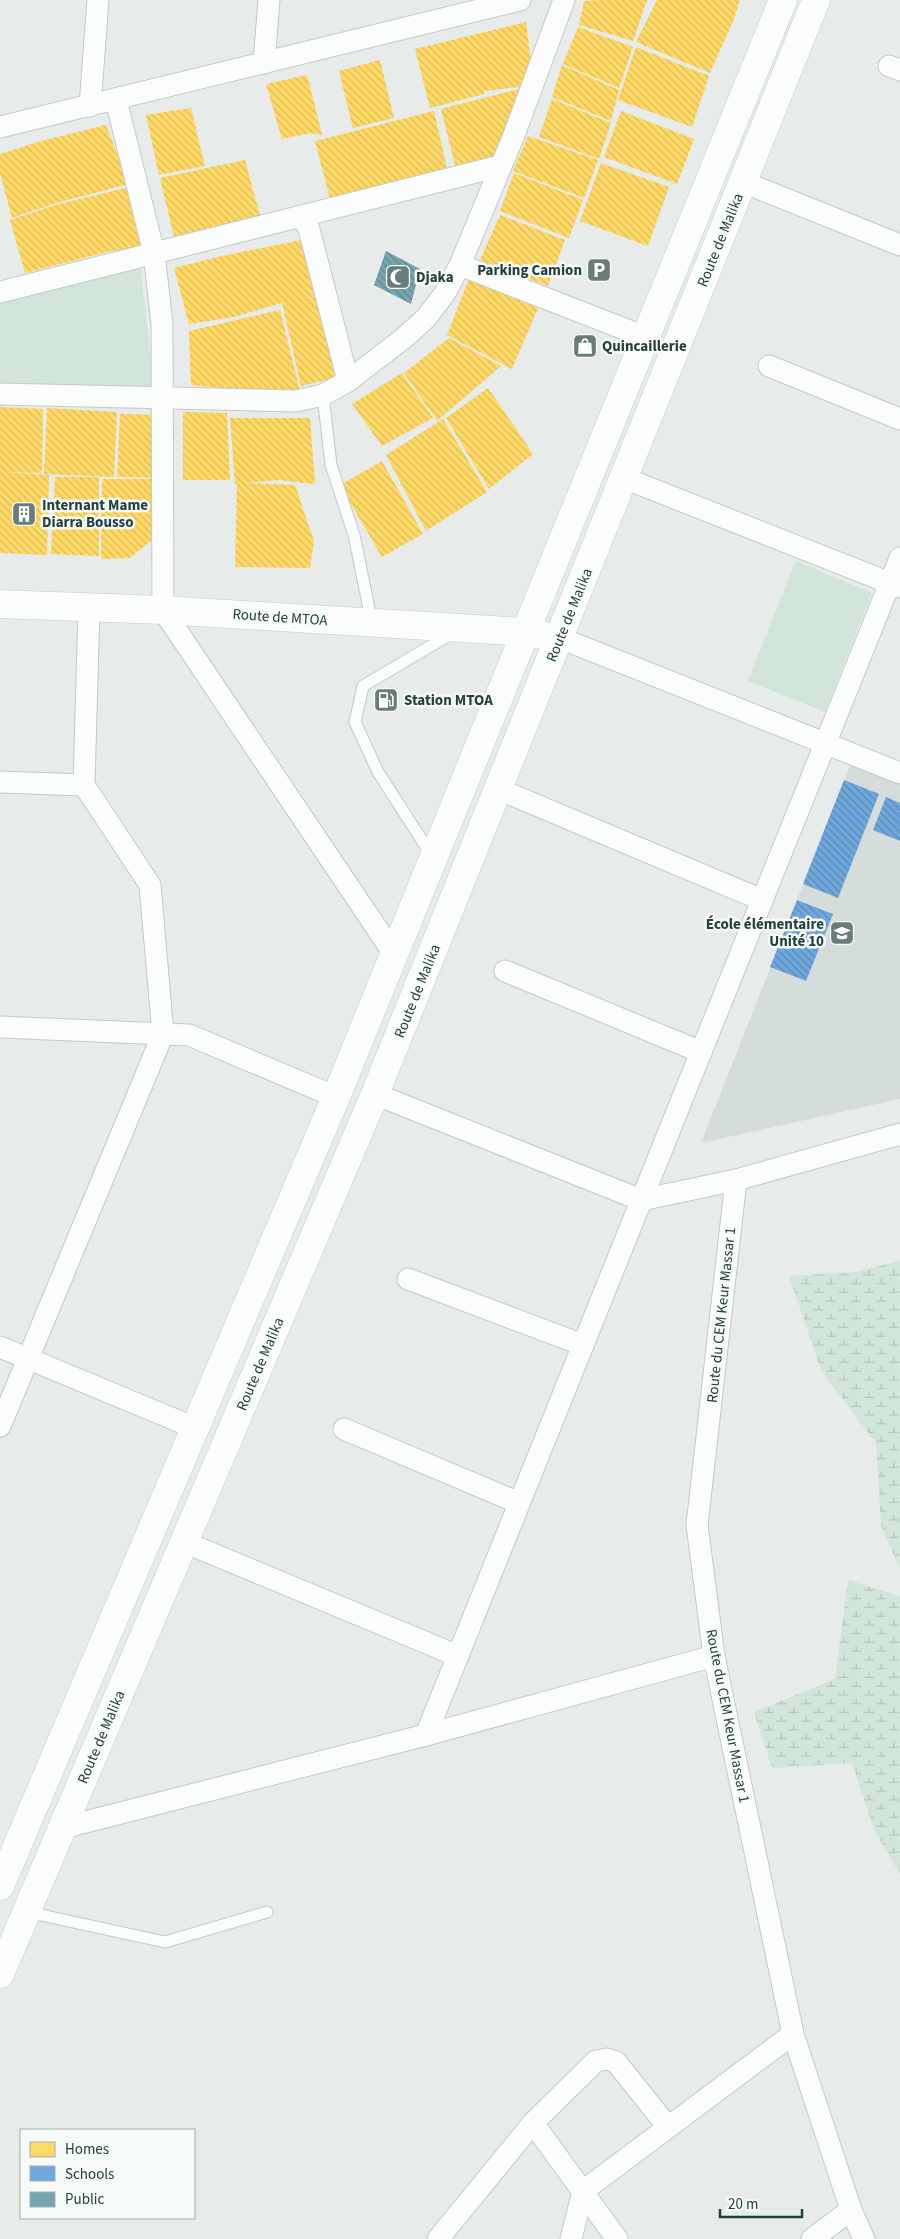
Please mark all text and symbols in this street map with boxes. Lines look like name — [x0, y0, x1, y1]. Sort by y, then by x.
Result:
street label: Route de Malika — [692, 190, 749, 290]
parking icon: Parking Camion — [586, 257, 612, 283]
place label: Parking Camion — [477, 260, 582, 281]
mosque icon: Djaka — [385, 264, 411, 290]
place label: Djaka — [416, 267, 454, 288]
shop icon: Quincaillerie — [572, 333, 598, 359]
place label: Quincaillerie — [602, 336, 687, 357]
place label: Internant Mame Diarra Bousso — [42, 495, 148, 533]
building icon: Internant Mame Diarra Bousso — [11, 501, 37, 527]
street label: Route de Malika — [541, 565, 598, 665]
street label: Route de MTOA — [232, 604, 329, 631]
fuel station icon: Station MTOA — [373, 687, 399, 713]
place label: Station MTOA — [404, 690, 493, 711]
place label: École élémentaire Unité 10 — [706, 914, 824, 952]
school or university icon: École élémentaire Unité 10 — [829, 920, 855, 946]
street label: Route de Malika — [389, 941, 446, 1041]
street label: Route du CEM Keur Massar 1 — [702, 1226, 741, 1404]
street label: Route de Malika — [231, 1314, 290, 1414]
street label: Route du CEM Keur Massar 1 — [700, 1627, 755, 1805]
street label: Route de Malika — [72, 1687, 131, 1787]
legend — [20, 2129, 195, 2219]
text: Homes — [65, 2139, 109, 2160]
text: Schools — [65, 2164, 114, 2185]
scale bar — [720, 2186, 802, 2218]
text: Public — [65, 2189, 104, 2210]
text: 20 m — [728, 2194, 758, 2215]

